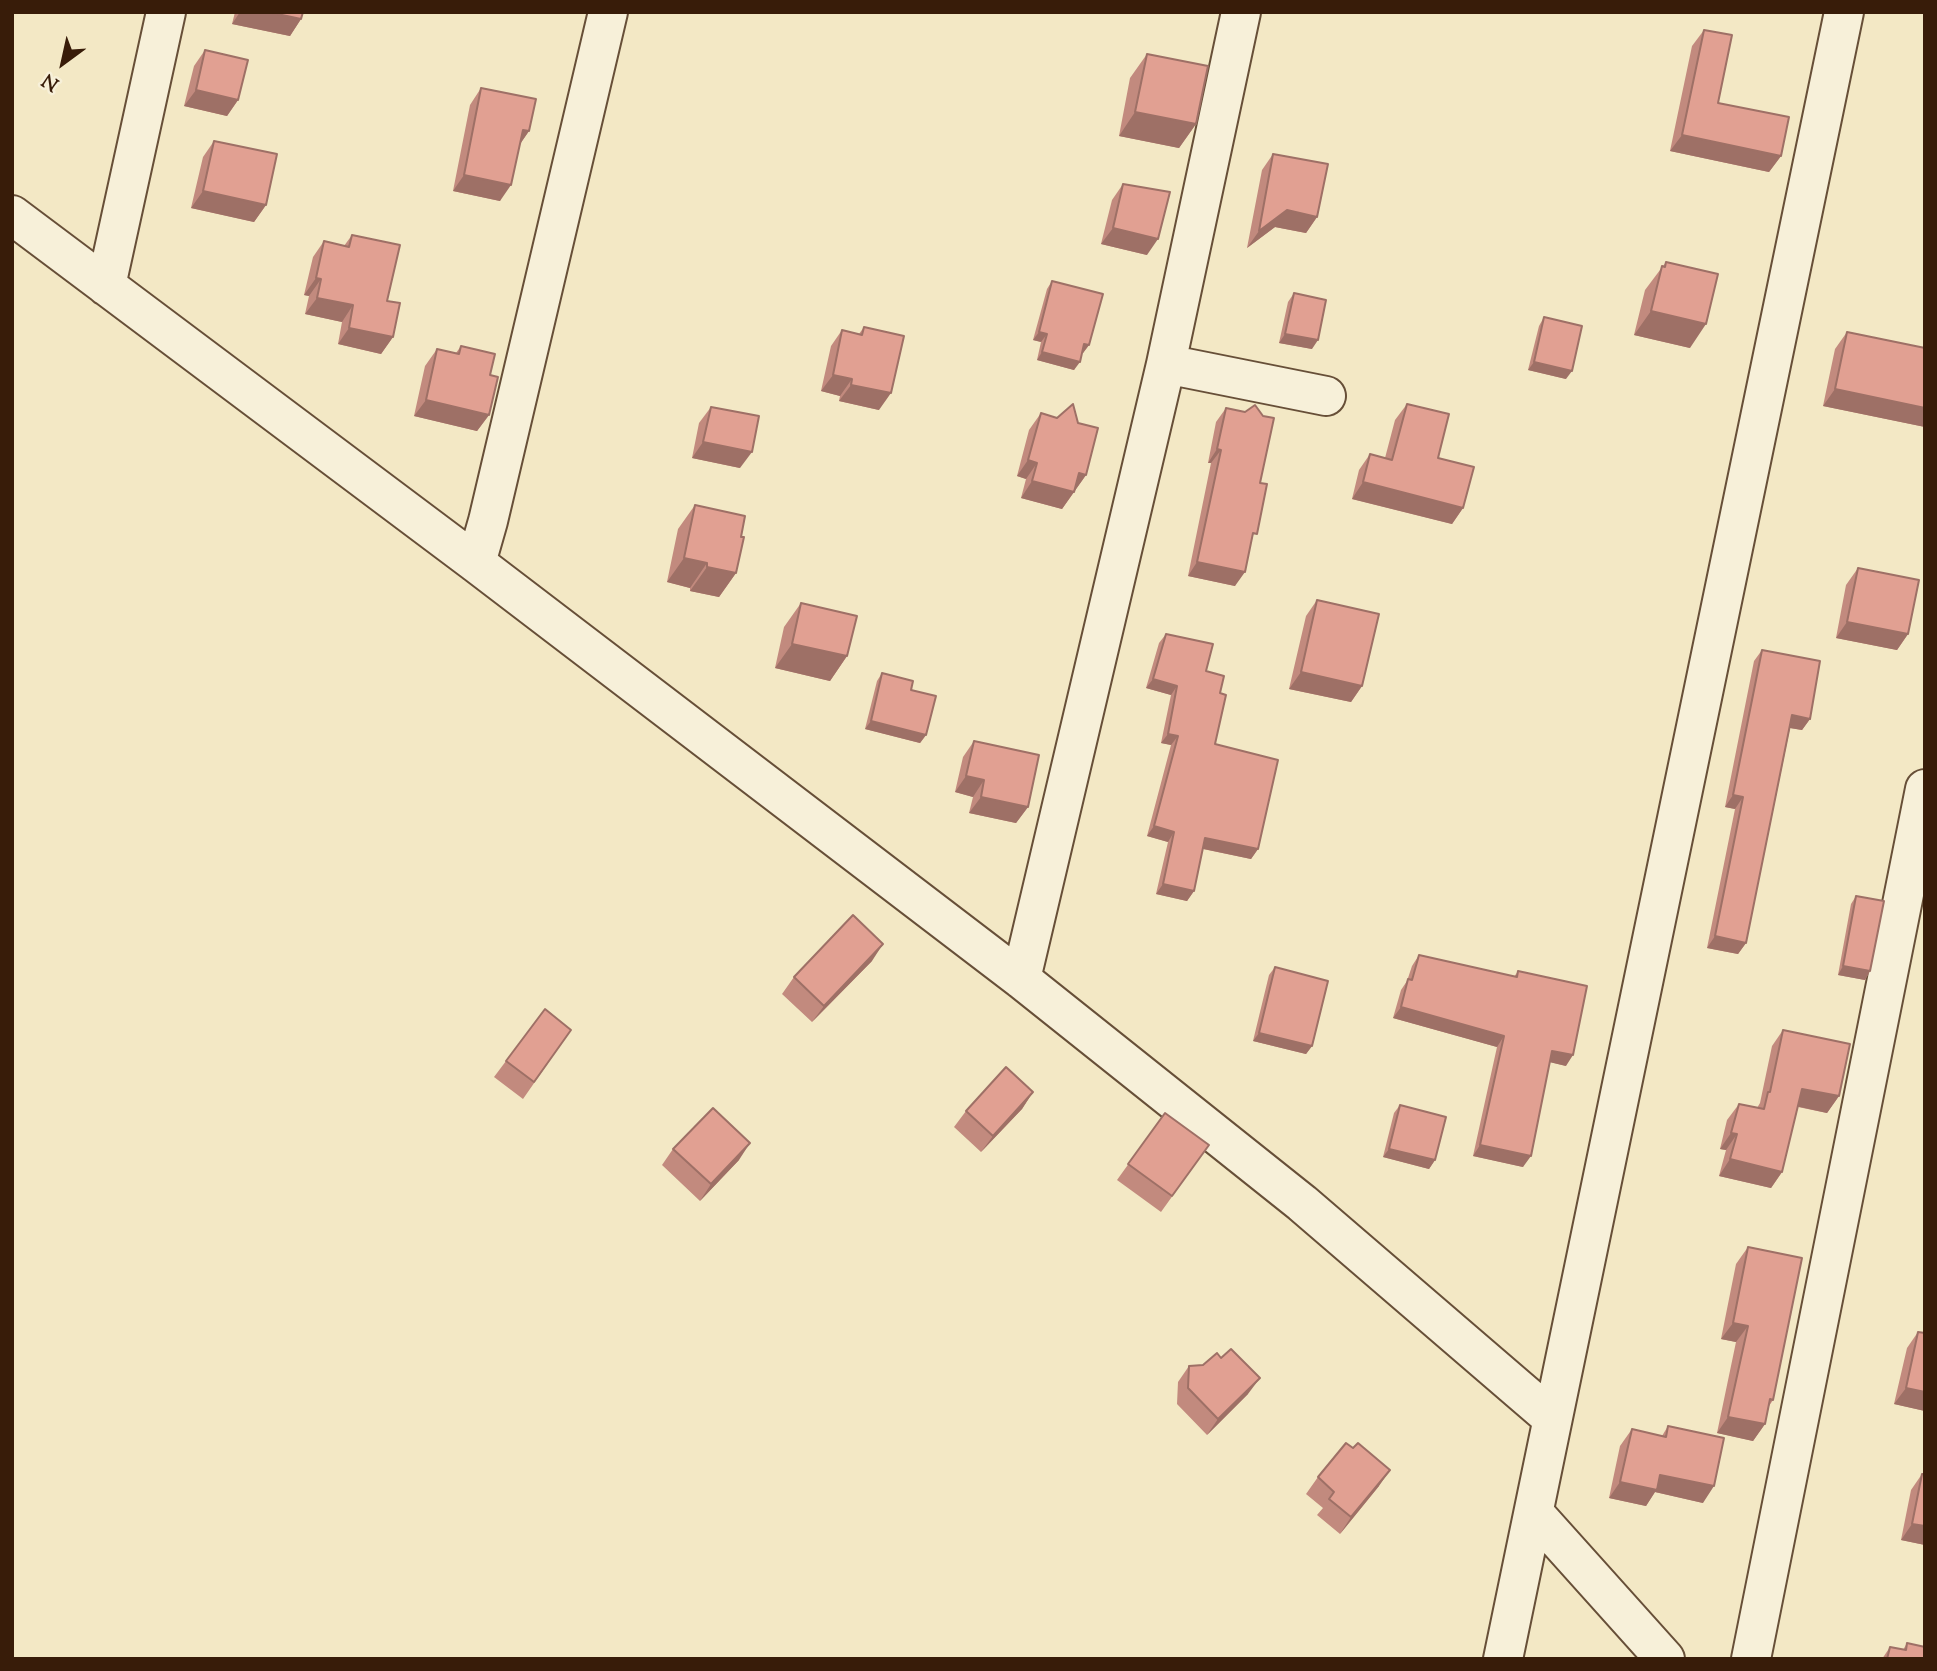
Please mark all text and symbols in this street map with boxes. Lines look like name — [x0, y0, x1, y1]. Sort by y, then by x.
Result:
north arrow — [28, 28, 98, 98]
text: N — [38, 66, 65, 96]

